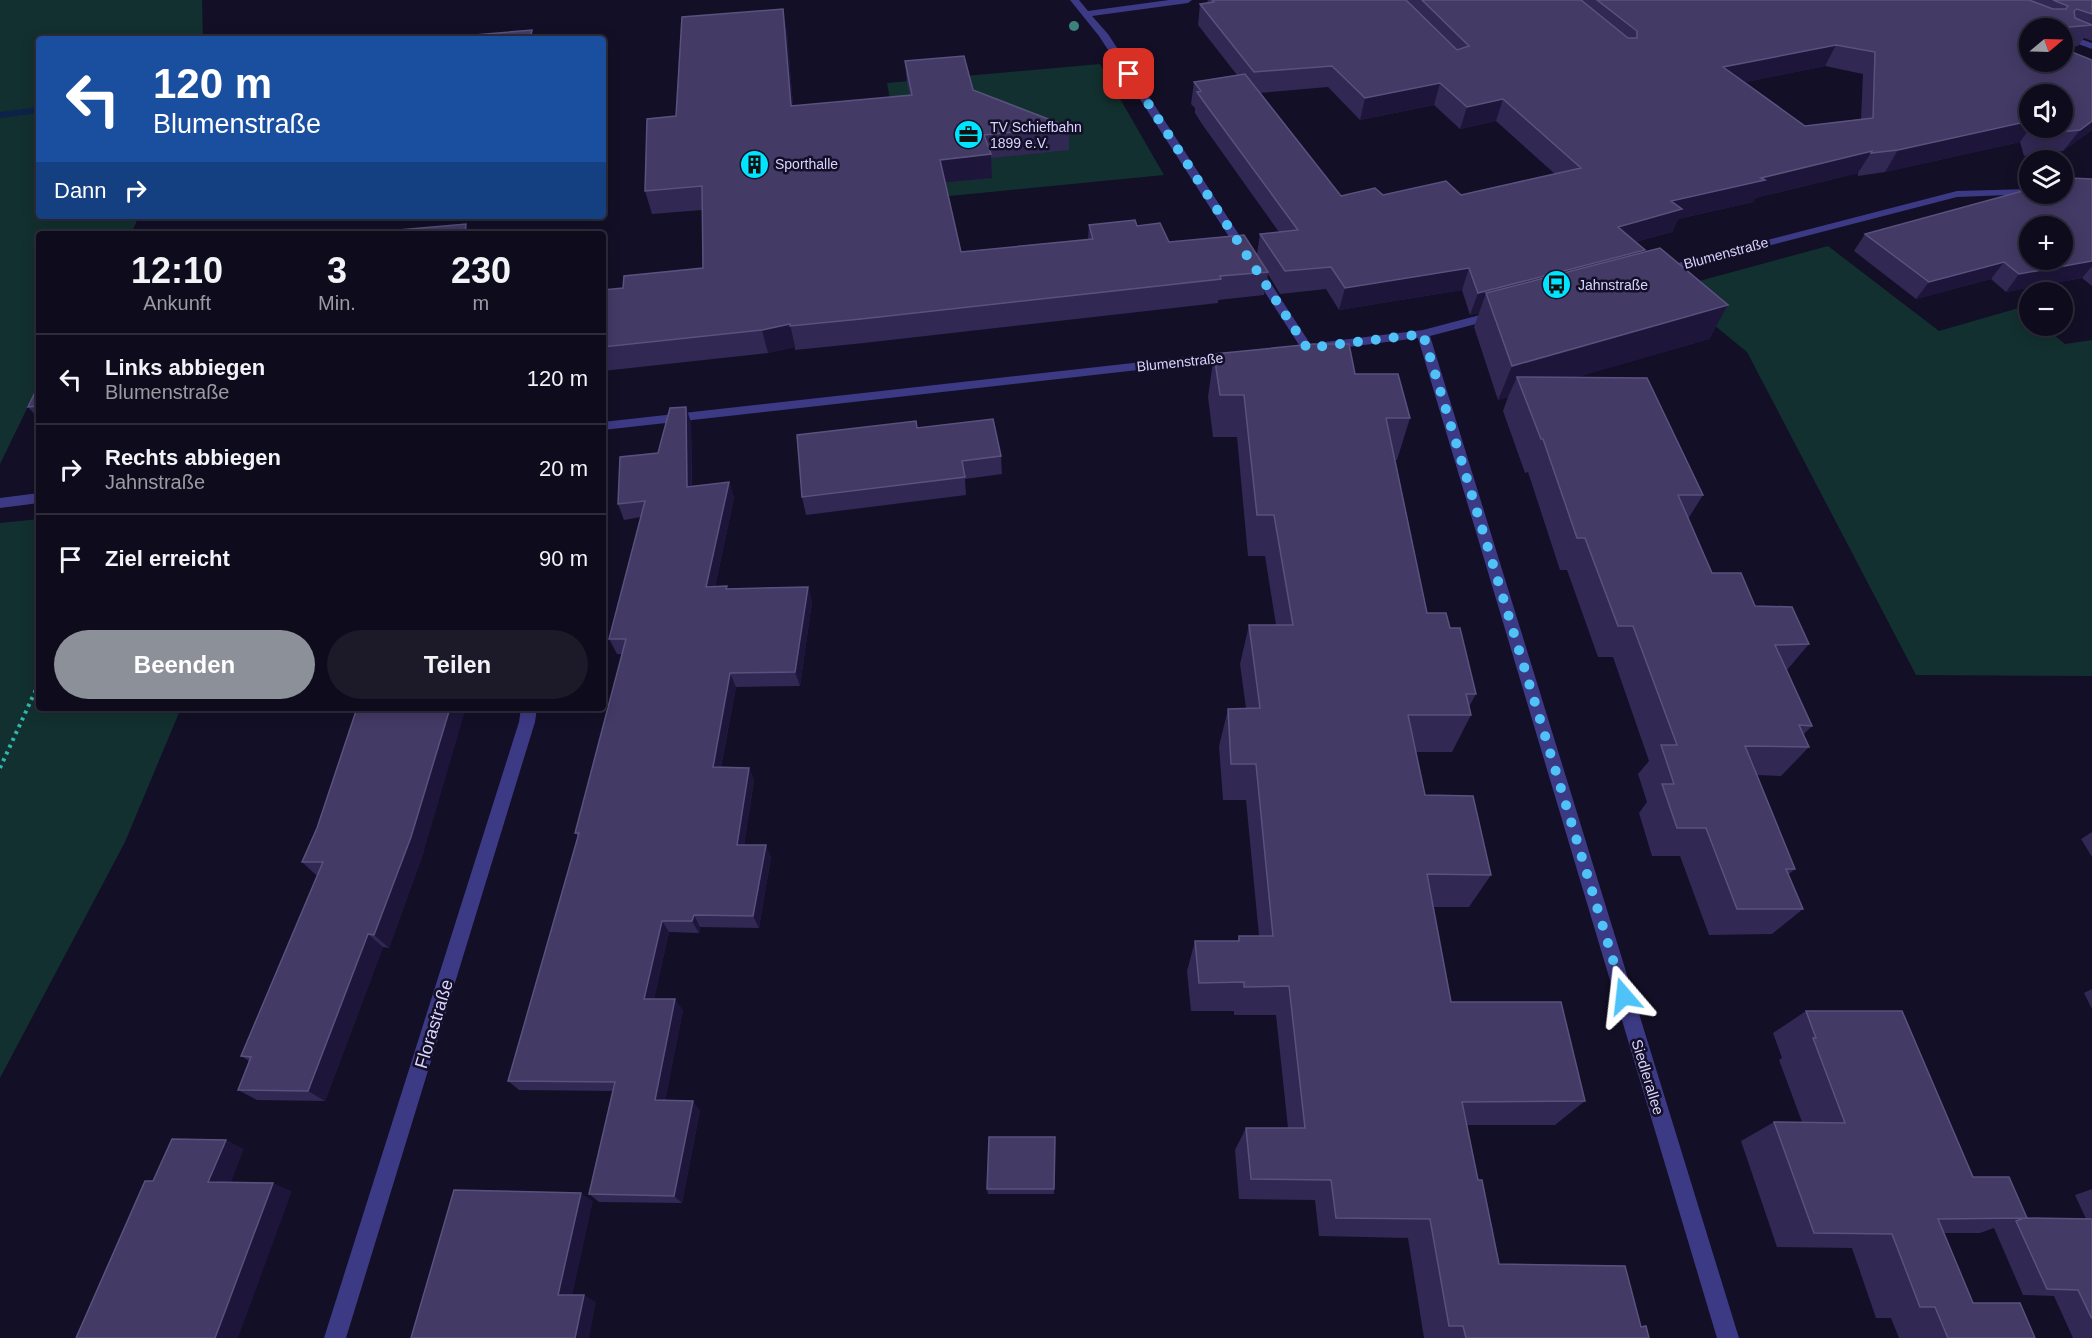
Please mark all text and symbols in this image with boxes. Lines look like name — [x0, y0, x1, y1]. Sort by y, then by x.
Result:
north arrow — [2019, 18, 2073, 72]
map controls — [2019, 18, 2073, 336]
pin — [1103, 48, 1154, 99]
icon: arrive — [1112, 57, 1145, 90]
icon: left — [54, 60, 132, 138]
text: 120 m — [153, 60, 272, 107]
button: sound — [2019, 84, 2073, 138]
text: Blumenstraße — [153, 109, 321, 139]
office icon: TV Schiefbahn 1899 e.V. — [953, 119, 985, 151]
place label: TV Schiefbahn 1899 e.V. — [990, 119, 1082, 151]
building icon: Sporthalle — [738, 148, 770, 180]
button: layers — [2019, 150, 2073, 204]
place label: Sporthalle — [775, 156, 838, 172]
icon: right — [119, 174, 152, 207]
text: Dann — [54, 178, 107, 203]
button: + — [2019, 216, 2073, 270]
street label: Blumenstraße — [1682, 234, 1770, 272]
text: 12:10 — [131, 250, 223, 291]
text: 3 — [327, 250, 347, 291]
text: 230 — [451, 250, 511, 291]
bus stop icon: Jahnstraße — [1541, 269, 1573, 301]
place label: Jahnstraße — [1578, 277, 1648, 293]
button: − — [2019, 282, 2073, 336]
text: Ankunft — [143, 292, 211, 314]
text: Min. — [318, 292, 356, 314]
text: m — [473, 292, 489, 314]
street label: Blumenstraße — [1136, 349, 1224, 375]
text: Links abbiegen — [105, 355, 265, 380]
icon: left — [54, 363, 87, 396]
text: 120 m — [527, 366, 588, 391]
text: Blumenstraße — [105, 381, 230, 403]
text: Rechts abbiegen — [105, 445, 281, 470]
icon: right — [54, 453, 87, 486]
text: 20 m — [539, 456, 588, 481]
text: Jahnstraße — [105, 471, 205, 493]
icon: arrive — [54, 543, 87, 576]
text: Ziel erreicht — [105, 546, 230, 571]
text: 90 m — [539, 546, 588, 571]
button: Beenden — [54, 630, 315, 699]
button: Teilen — [327, 630, 588, 699]
position arrow — [1592, 964, 1656, 1028]
street label: Florastraße — [411, 977, 457, 1071]
street label: Siedlerallee — [1628, 1037, 1668, 1117]

